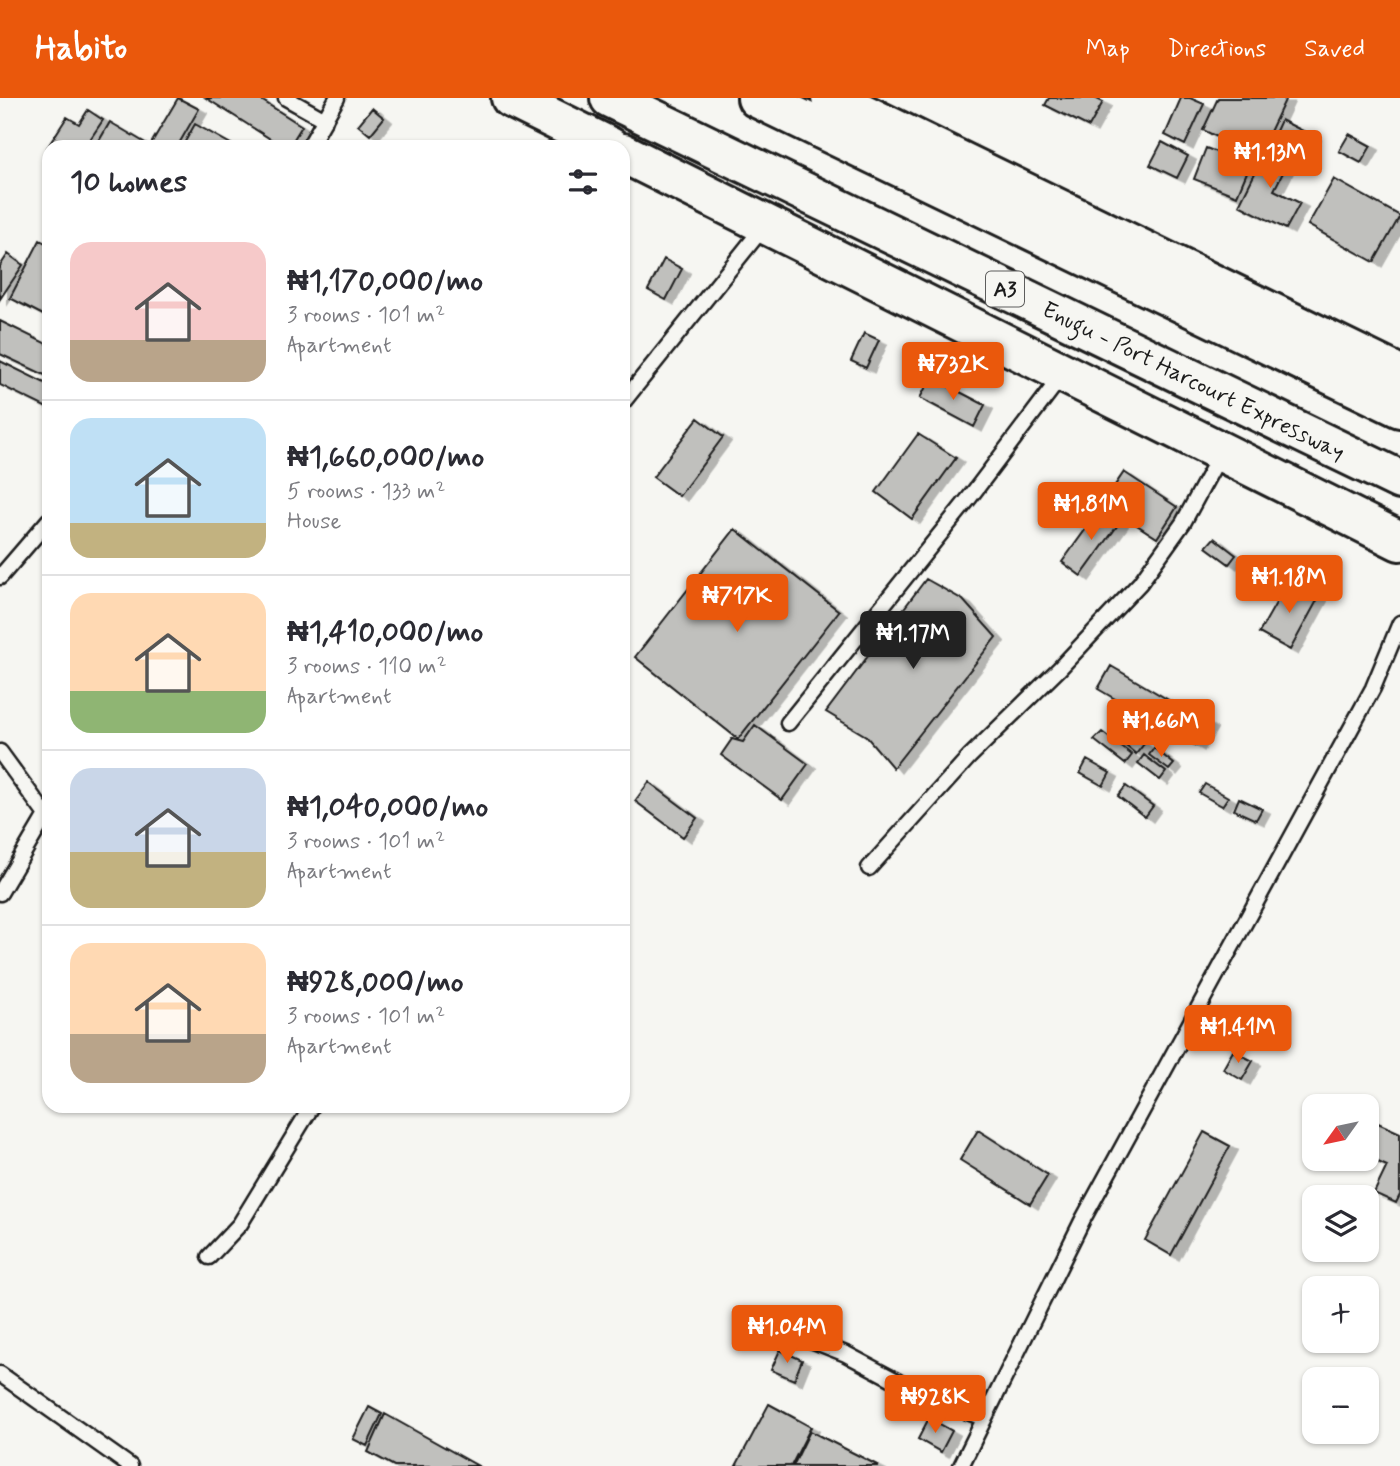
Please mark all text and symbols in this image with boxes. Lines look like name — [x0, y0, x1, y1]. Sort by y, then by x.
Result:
text: Habito — [35, 27, 127, 71]
text: Map — [1086, 34, 1130, 65]
text: Directions — [1168, 34, 1266, 65]
text: Saved — [1304, 34, 1365, 65]
pin: ₦1.13M — [1213, 130, 1327, 190]
text: ₦1.13M — [1234, 138, 1306, 168]
text: 10 homes — [70, 163, 187, 202]
icon: filters — [564, 163, 602, 201]
text: ₦1,170,000/mo — [287, 262, 483, 301]
icon: home — [126, 270, 210, 354]
road number: A3 — [986, 272, 1024, 306]
street label: Enugu - Port Harcourt Expressway — [1036, 295, 1349, 470]
text: 3 rooms · 101 m² — [287, 301, 445, 331]
text: Apartment — [287, 331, 392, 361]
pin: ₦732K — [904, 342, 1002, 402]
text: ₦732K — [918, 350, 988, 380]
text: ₦1,660,000/mo — [287, 438, 484, 477]
icon: home — [126, 446, 210, 530]
text: 5 rooms · 133 m² — [287, 477, 446, 507]
pin: ₦1.81M — [1034, 482, 1148, 542]
text: ₦1.81M — [1054, 490, 1128, 520]
text: House — [287, 507, 341, 537]
pin: ₦1.18M — [1232, 556, 1346, 615]
text: ₦1.18M — [1252, 563, 1326, 593]
pin: ₦717K — [688, 574, 786, 634]
text: ₦717K — [702, 582, 772, 612]
pin: ₦1.17M — [856, 612, 970, 671]
text: ₦1,410,000/mo — [287, 613, 483, 652]
text: ₦1.17M — [876, 619, 950, 649]
icon: home — [126, 621, 210, 705]
text: 3 rooms · 110 m² — [287, 652, 447, 682]
text: Apartment — [287, 682, 392, 712]
pin: ₦1.66M — [1104, 700, 1218, 759]
text: ₦1.66M — [1123, 707, 1199, 737]
text: ₦1,040,000/mo — [287, 788, 488, 827]
icon: home — [126, 796, 210, 880]
text: 3 rooms · 101 m² — [287, 827, 445, 857]
text: Apartment — [287, 857, 392, 887]
text: ₦928,000/mo — [287, 963, 464, 1002]
icon: home — [126, 971, 210, 1055]
text: 3 rooms · 101 m² — [287, 1002, 445, 1032]
pin: ₦1.41M — [1181, 1006, 1295, 1065]
text: ₦1.41M — [1200, 1013, 1276, 1043]
text: Apartment — [287, 1032, 392, 1062]
north arrow — [1302, 1094, 1379, 1171]
map controls — [1302, 1094, 1379, 1444]
button: layers — [1302, 1185, 1379, 1262]
button: + — [1302, 1276, 1379, 1353]
pin: ₦1.04M — [730, 1306, 844, 1365]
text: ₦1.04M — [748, 1313, 826, 1343]
button: − — [1302, 1367, 1379, 1444]
pin: ₦928K — [886, 1376, 984, 1435]
text: ₦928K — [901, 1383, 969, 1413]

